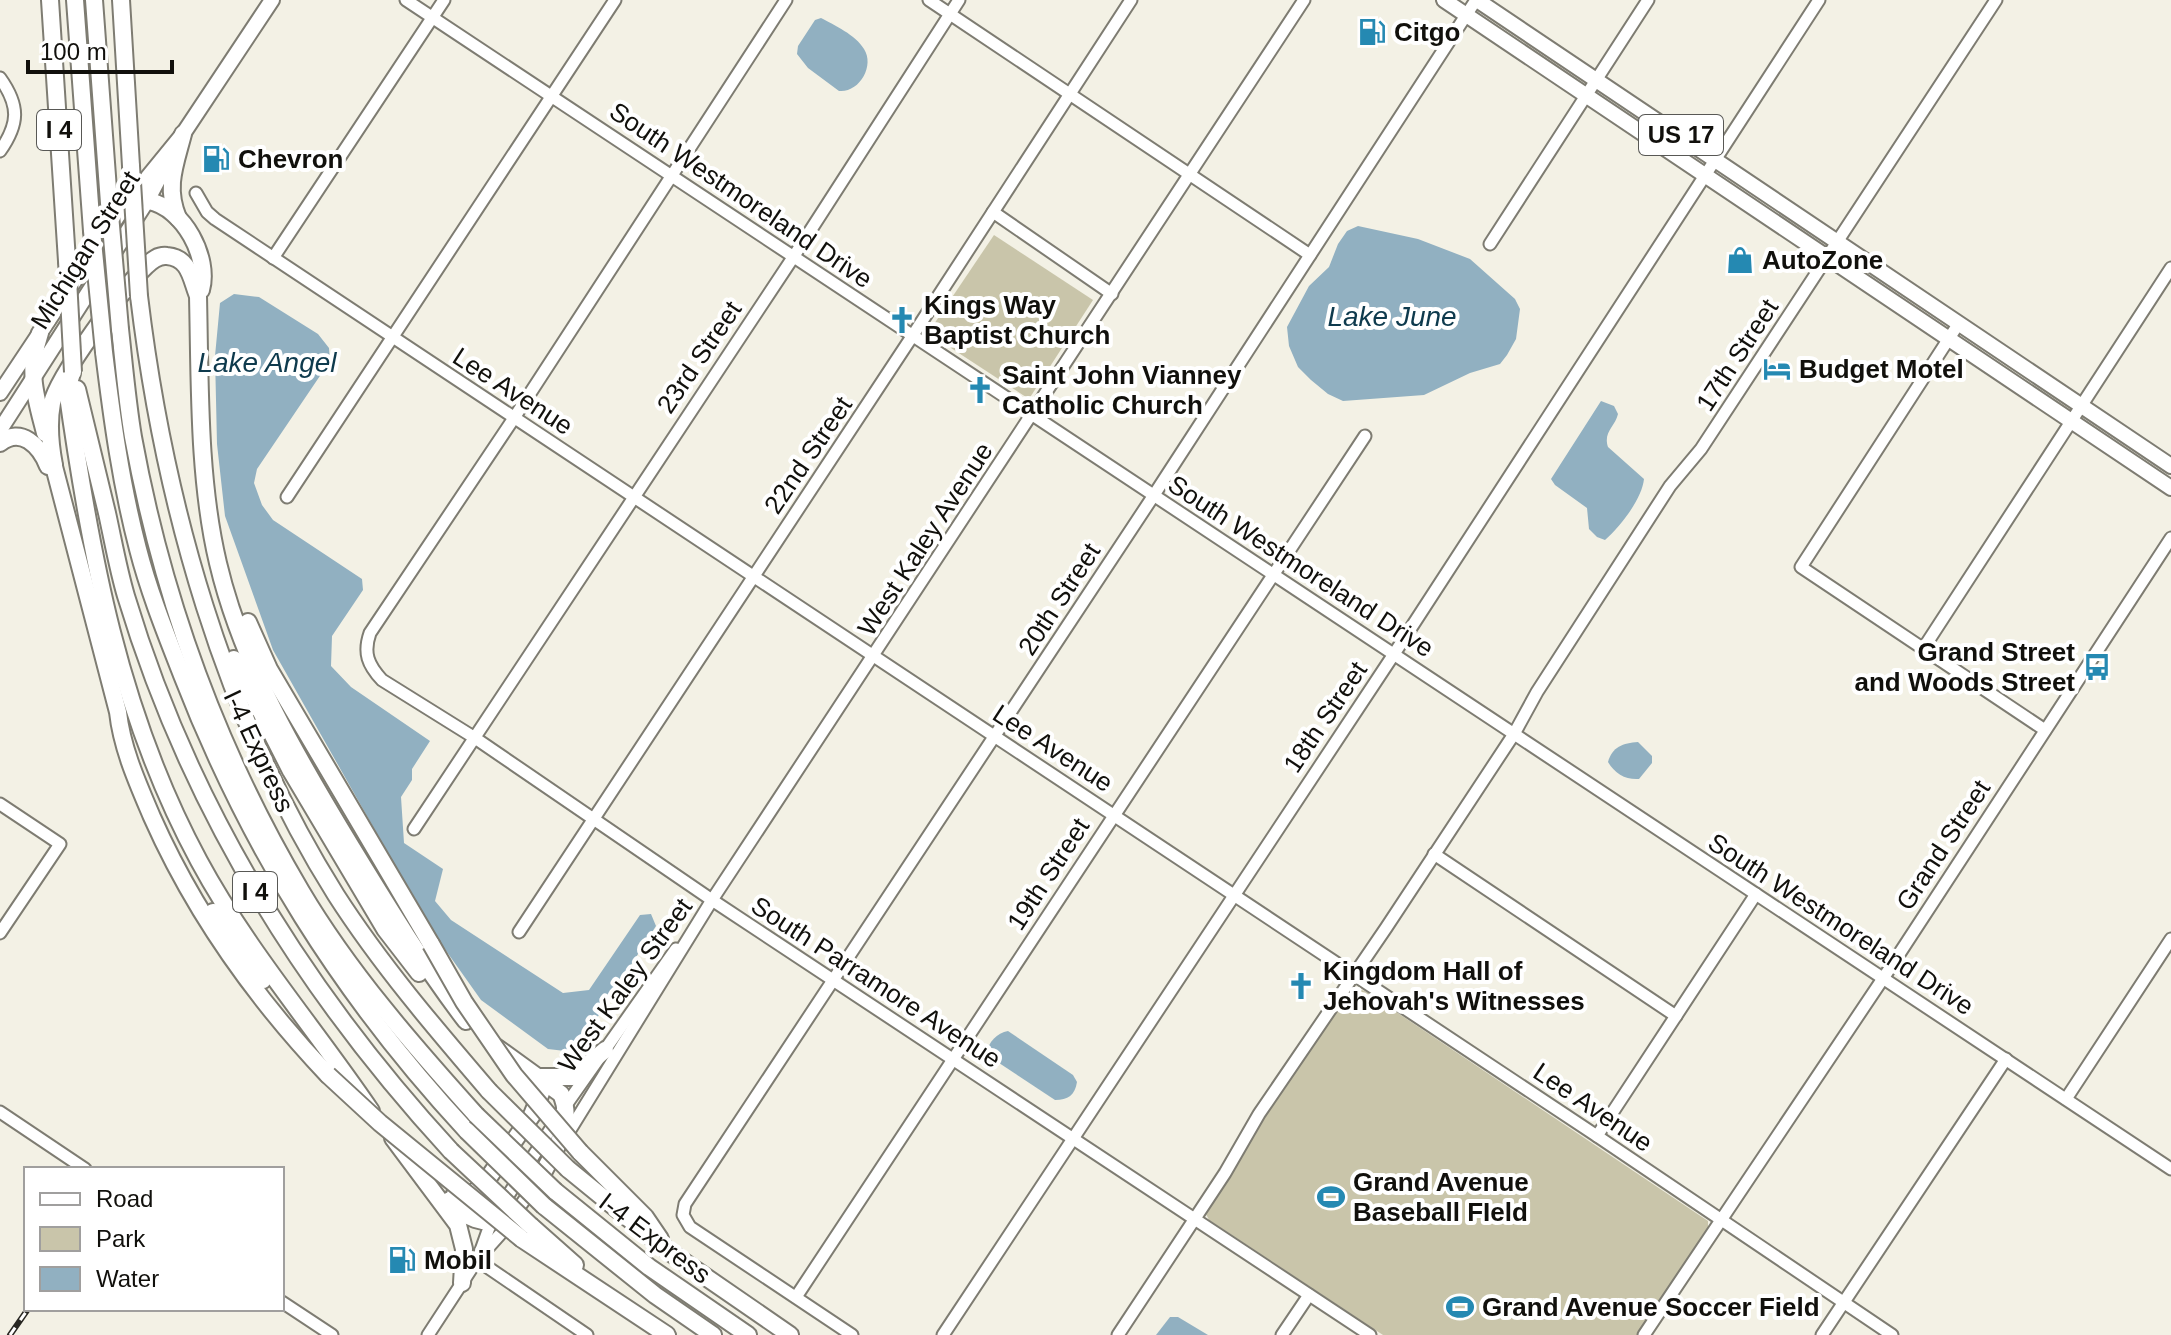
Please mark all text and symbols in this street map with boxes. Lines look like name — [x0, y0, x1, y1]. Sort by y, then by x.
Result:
fuel station icon: Citgo — [1357, 17, 1387, 47]
place label: Citgo — [1394, 17, 1460, 47]
scale bar — [28, 24, 172, 74]
text: 100 m — [40, 38, 107, 65]
street label: South Westmoreland Drive — [604, 96, 878, 294]
road number: I 4 — [37, 110, 81, 150]
road number: US 17 — [1639, 115, 1723, 155]
fuel station icon: Chevron — [201, 144, 231, 174]
place label: Chevron — [238, 144, 343, 174]
street label: Michigan Street — [24, 165, 146, 335]
shop icon: AutoZone — [1725, 245, 1755, 275]
place label: AutoZone — [1762, 245, 1883, 275]
place label: Kings Way Baptist Church — [924, 290, 1110, 350]
street label: 17th Street — [1690, 293, 1785, 417]
street label: 23rd Street — [651, 295, 748, 419]
water label: Lake June — [1327, 301, 1457, 332]
church icon: Kings Way Baptist Church — [887, 305, 917, 335]
street label: Lee Avenue — [447, 341, 579, 441]
water label: Lake Angel — [197, 347, 337, 378]
hotel icon: Budget Motel — [1762, 354, 1792, 384]
place label: Budget Motel — [1799, 354, 1964, 384]
place label: Saint John Vianney Catholic Church — [1002, 360, 1242, 420]
church icon: Saint John Vianney Catholic Church — [965, 375, 995, 405]
street label: 22nd Street — [758, 390, 858, 519]
street label: West Kaley Avenue — [851, 437, 999, 641]
street label: South Westmoreland Drive — [1163, 469, 1439, 663]
street label: 20th Street — [1012, 537, 1107, 661]
place label: Grand Street and Woods Street — [1854, 637, 2075, 697]
bus stop icon: Grand Street and Woods Street — [2082, 652, 2112, 682]
street label: 18th Street — [1277, 655, 1373, 778]
street label: I-4 Express — [218, 685, 300, 817]
street label: Lee Avenue — [987, 698, 1119, 798]
street label: Grand Street — [1890, 774, 1997, 916]
street label: 19th Street — [1001, 812, 1096, 936]
street label: South Westmoreland Drive — [1703, 827, 1979, 1021]
road number: I 4 — [233, 872, 277, 912]
street label: South Parramore Avenue — [746, 890, 1006, 1074]
street label: West Kaley Street — [552, 892, 699, 1078]
place label: Kingdom Hall of Jehovah's Witnesses — [1323, 956, 1585, 1016]
church icon: Kingdom Hall of Jehovah's Witnesses — [1286, 971, 1316, 1001]
street label: Lee Avenue — [1528, 1056, 1658, 1158]
legend — [24, 1167, 284, 1311]
place label: Grand Avenue Baseball FIeld — [1353, 1167, 1529, 1227]
sports icon: Grand Avenue Baseball FIeld — [1316, 1182, 1346, 1212]
text: Road — [96, 1185, 153, 1212]
street label: I-4 Express — [593, 1186, 717, 1290]
text: Park — [96, 1225, 146, 1252]
fuel station icon: Mobil — [387, 1245, 417, 1275]
place label: Mobil — [424, 1245, 492, 1275]
text: Water — [96, 1265, 159, 1292]
sports icon: Grand Avenue Soccer Field — [1445, 1292, 1475, 1322]
place label: Grand Avenue Soccer Field — [1482, 1292, 1820, 1322]

